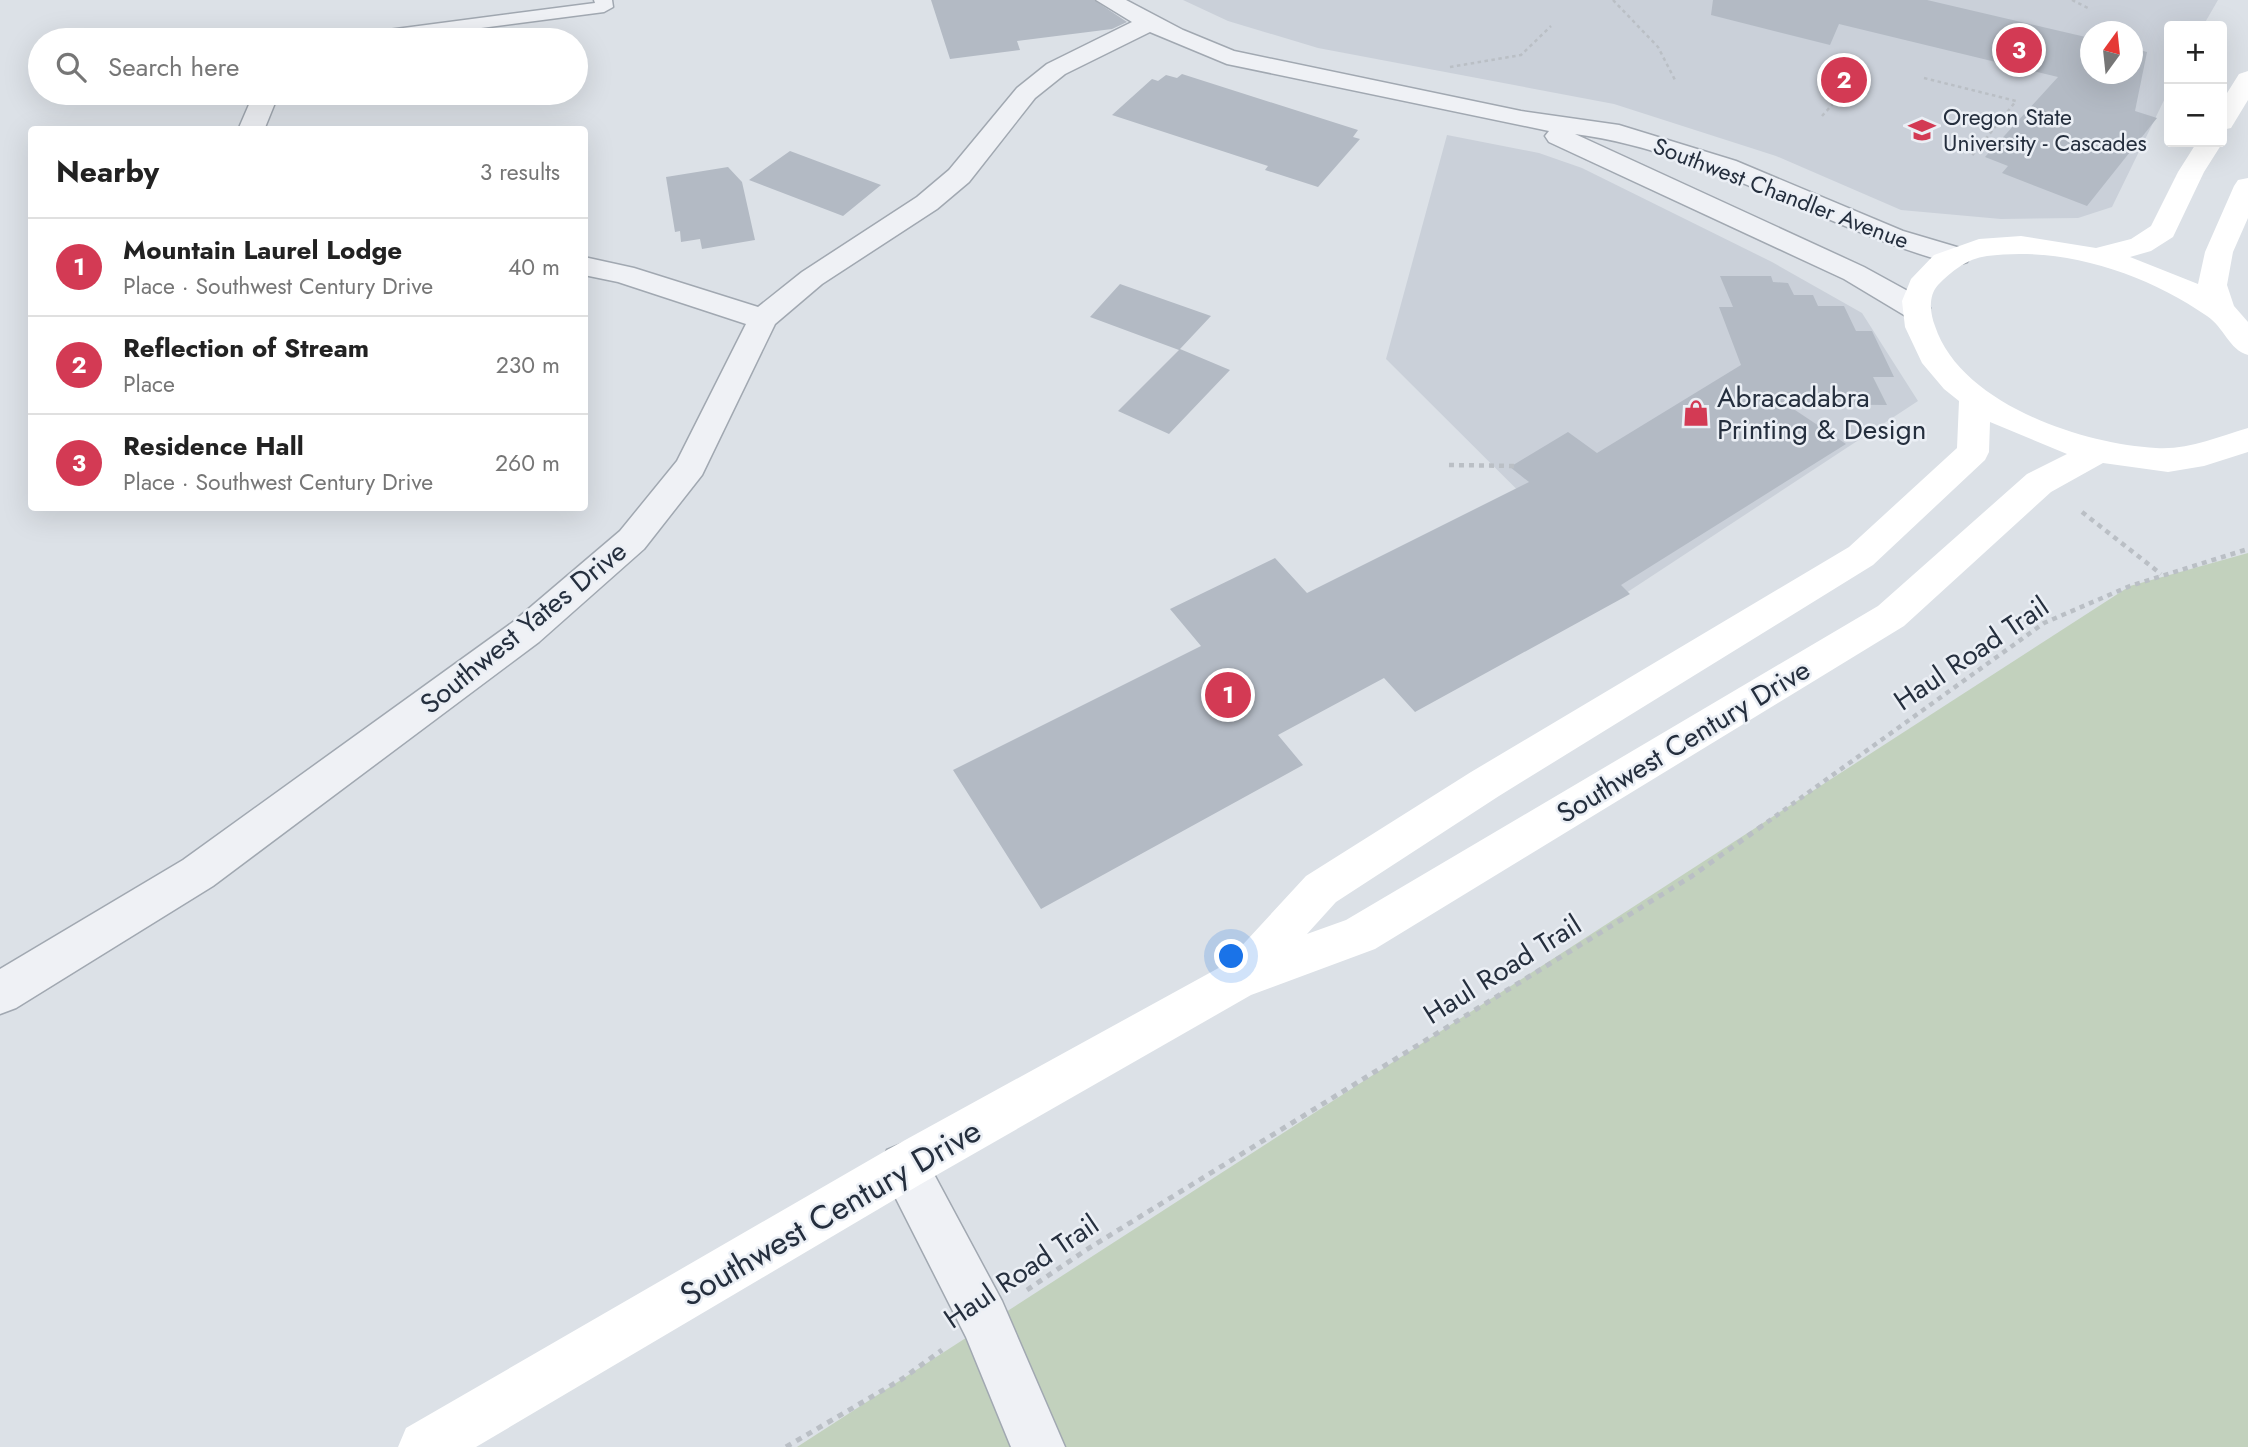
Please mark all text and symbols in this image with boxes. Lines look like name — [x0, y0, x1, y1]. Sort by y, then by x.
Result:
north arrow — [2080, 21, 2143, 84]
map controls — [2164, 21, 2227, 147]
button: + — [2164, 21, 2227, 84]
pin: 3 — [1996, 24, 2042, 76]
search box — [28, 28, 588, 105]
icon: search — [52, 48, 90, 86]
text: Search here — [108, 48, 240, 86]
pin: 2 — [1821, 54, 1867, 106]
button: − — [2164, 84, 2227, 147]
place label: Oregon State University - Cascades — [1943, 100, 2147, 160]
school or university icon: Oregon State University - Cascades — [1907, 115, 1937, 145]
street label: Southwest Chandler Avenue — [1648, 129, 1914, 258]
text: Nearby — [56, 150, 159, 193]
text: 3 results — [480, 155, 560, 189]
text: Mountain Laurel Lodge — [123, 231, 402, 269]
text: 1 — [73, 250, 85, 284]
text: 40 m — [508, 250, 560, 284]
text: Place · Southwest Century Drive — [123, 269, 433, 303]
text: Reflection of Stream — [123, 329, 369, 367]
text: 2 — [71, 348, 87, 382]
text: 230 m — [496, 348, 560, 382]
text: Place — [123, 367, 175, 401]
place label: Abracadabra Printing & Design — [1717, 377, 1926, 450]
shop icon: Abracadabra Printing & Design — [1681, 398, 1711, 428]
text: Residence Hall — [123, 427, 304, 465]
text: 3 — [72, 446, 86, 480]
text: 260 m — [495, 446, 560, 480]
text: Place · Southwest Century Drive — [123, 465, 433, 499]
street label: Southwest Yates Drive — [411, 531, 636, 724]
street label: Haul Road Trail — [1885, 586, 2057, 721]
street label: Southwest Century Drive — [1549, 649, 1818, 833]
pin: 1 — [1205, 669, 1251, 721]
street label: Haul Road Trail — [1415, 905, 1589, 1034]
your location — [1214, 939, 1248, 973]
street label: Southwest Century Drive — [671, 1107, 990, 1318]
street label: Haul Road Trail — [935, 1204, 1107, 1339]

